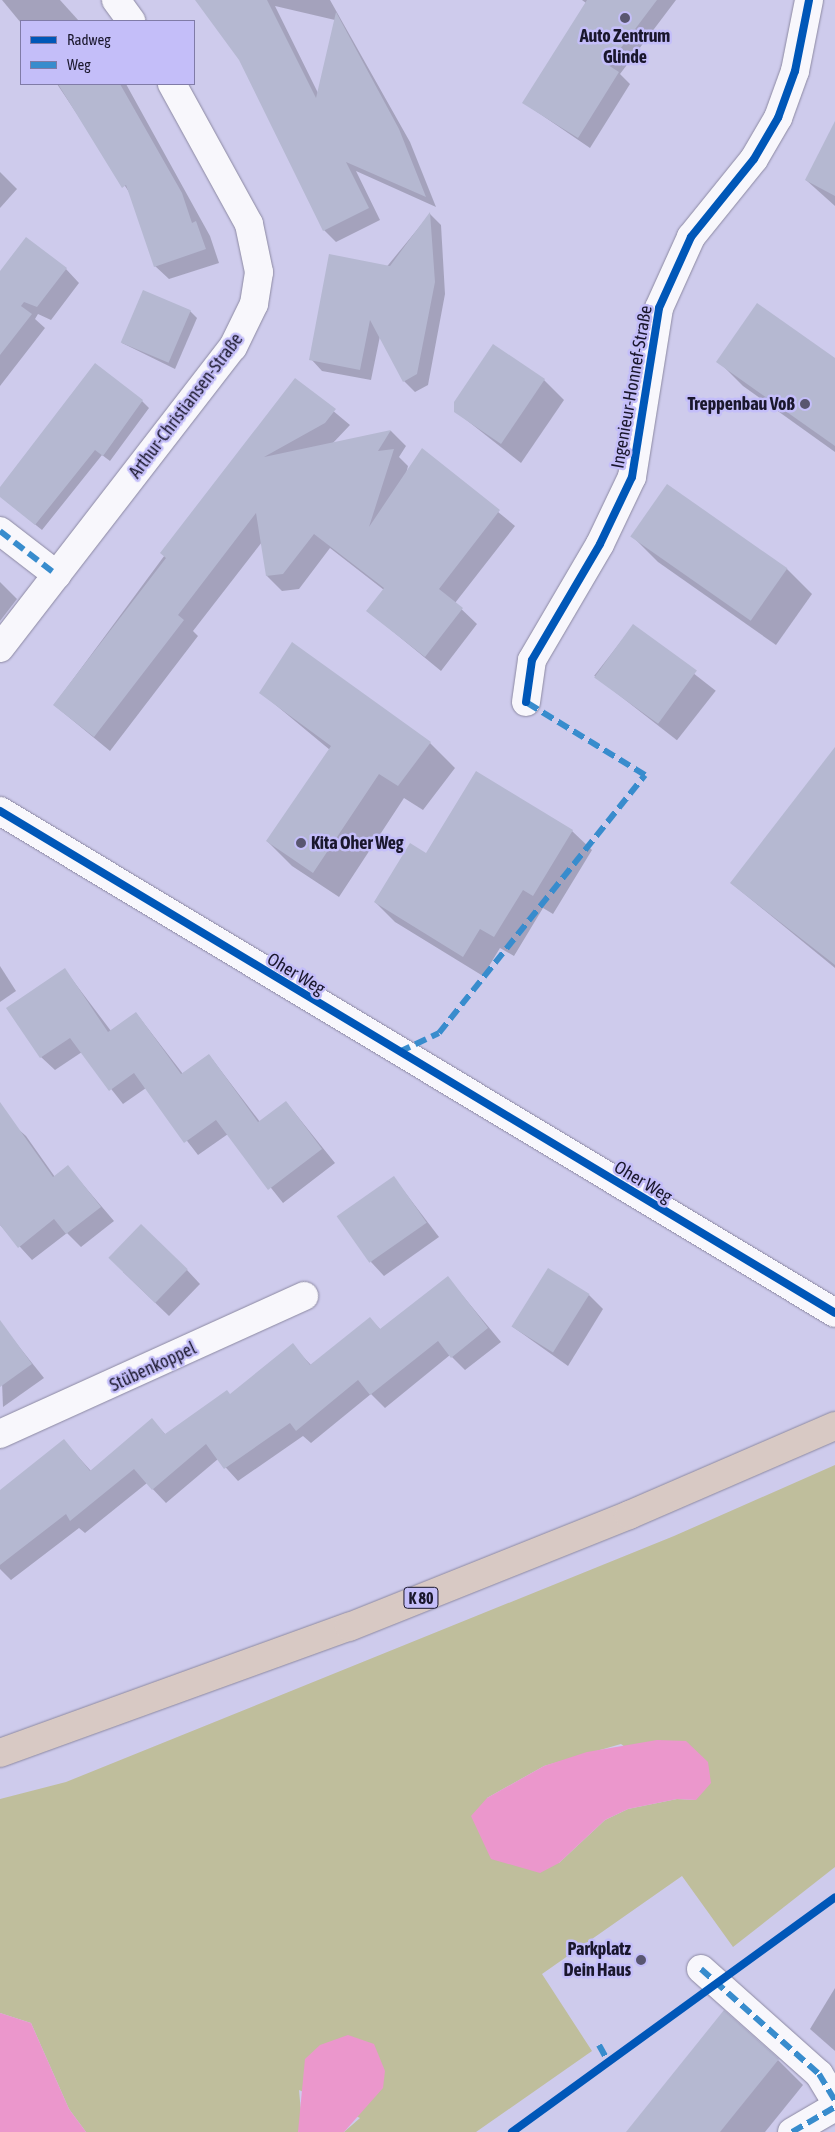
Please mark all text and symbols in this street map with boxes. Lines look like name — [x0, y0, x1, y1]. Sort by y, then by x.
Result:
marker: Auto Zentrum Glinde — [619, 12, 631, 24]
legend — [20, 20, 195, 85]
place label: Auto Zentrum Glinde — [580, 26, 670, 68]
text: Radweg — [67, 31, 111, 48]
text: Weg — [67, 56, 91, 73]
street label: Ingenieur-Honnef-Straße — [607, 304, 657, 470]
street label: Arthur-Christiansen-Straße — [124, 329, 248, 483]
place label: Treppenbau Voß — [687, 393, 795, 415]
marker: Treppenbau Voß — [799, 398, 811, 410]
place label: Kita Oher Weg — [311, 832, 404, 854]
marker: Kita Oher Weg — [295, 837, 307, 849]
street label: Oher Weg — [263, 948, 329, 1000]
street label: Oher Weg — [610, 1156, 676, 1208]
street label: Stübenkoppel — [106, 1338, 200, 1396]
road number: K 80 — [402, 1585, 440, 1612]
place label: Parkplatz Dein Haus — [564, 1939, 631, 1982]
marker: Parkplatz Dein Haus — [635, 1954, 647, 1966]

